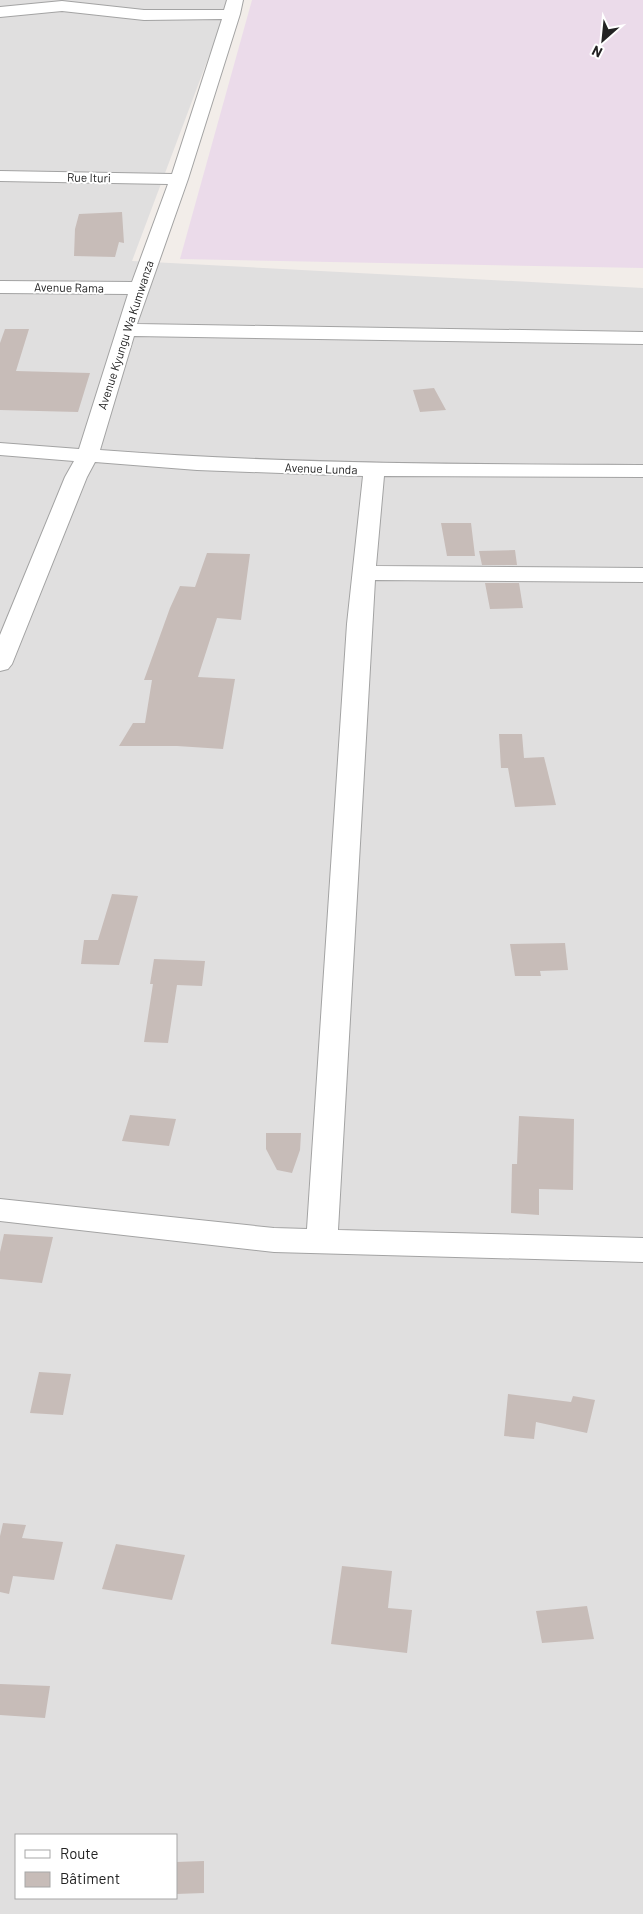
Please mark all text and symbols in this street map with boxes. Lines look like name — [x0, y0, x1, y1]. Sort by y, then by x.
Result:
north arrow — [578, 15, 628, 65]
text: N — [589, 42, 605, 62]
street label: Rue Ituri — [67, 170, 111, 184]
street label: Avenue Kyungu Wa Kumwanza — [94, 258, 156, 411]
street label: Avenue Rama — [34, 279, 104, 295]
street label: Avenue Lunda — [284, 460, 358, 476]
legend — [15, 1834, 178, 1899]
text: Route — [60, 1844, 99, 1862]
text: Bâtiment — [60, 1869, 120, 1887]

